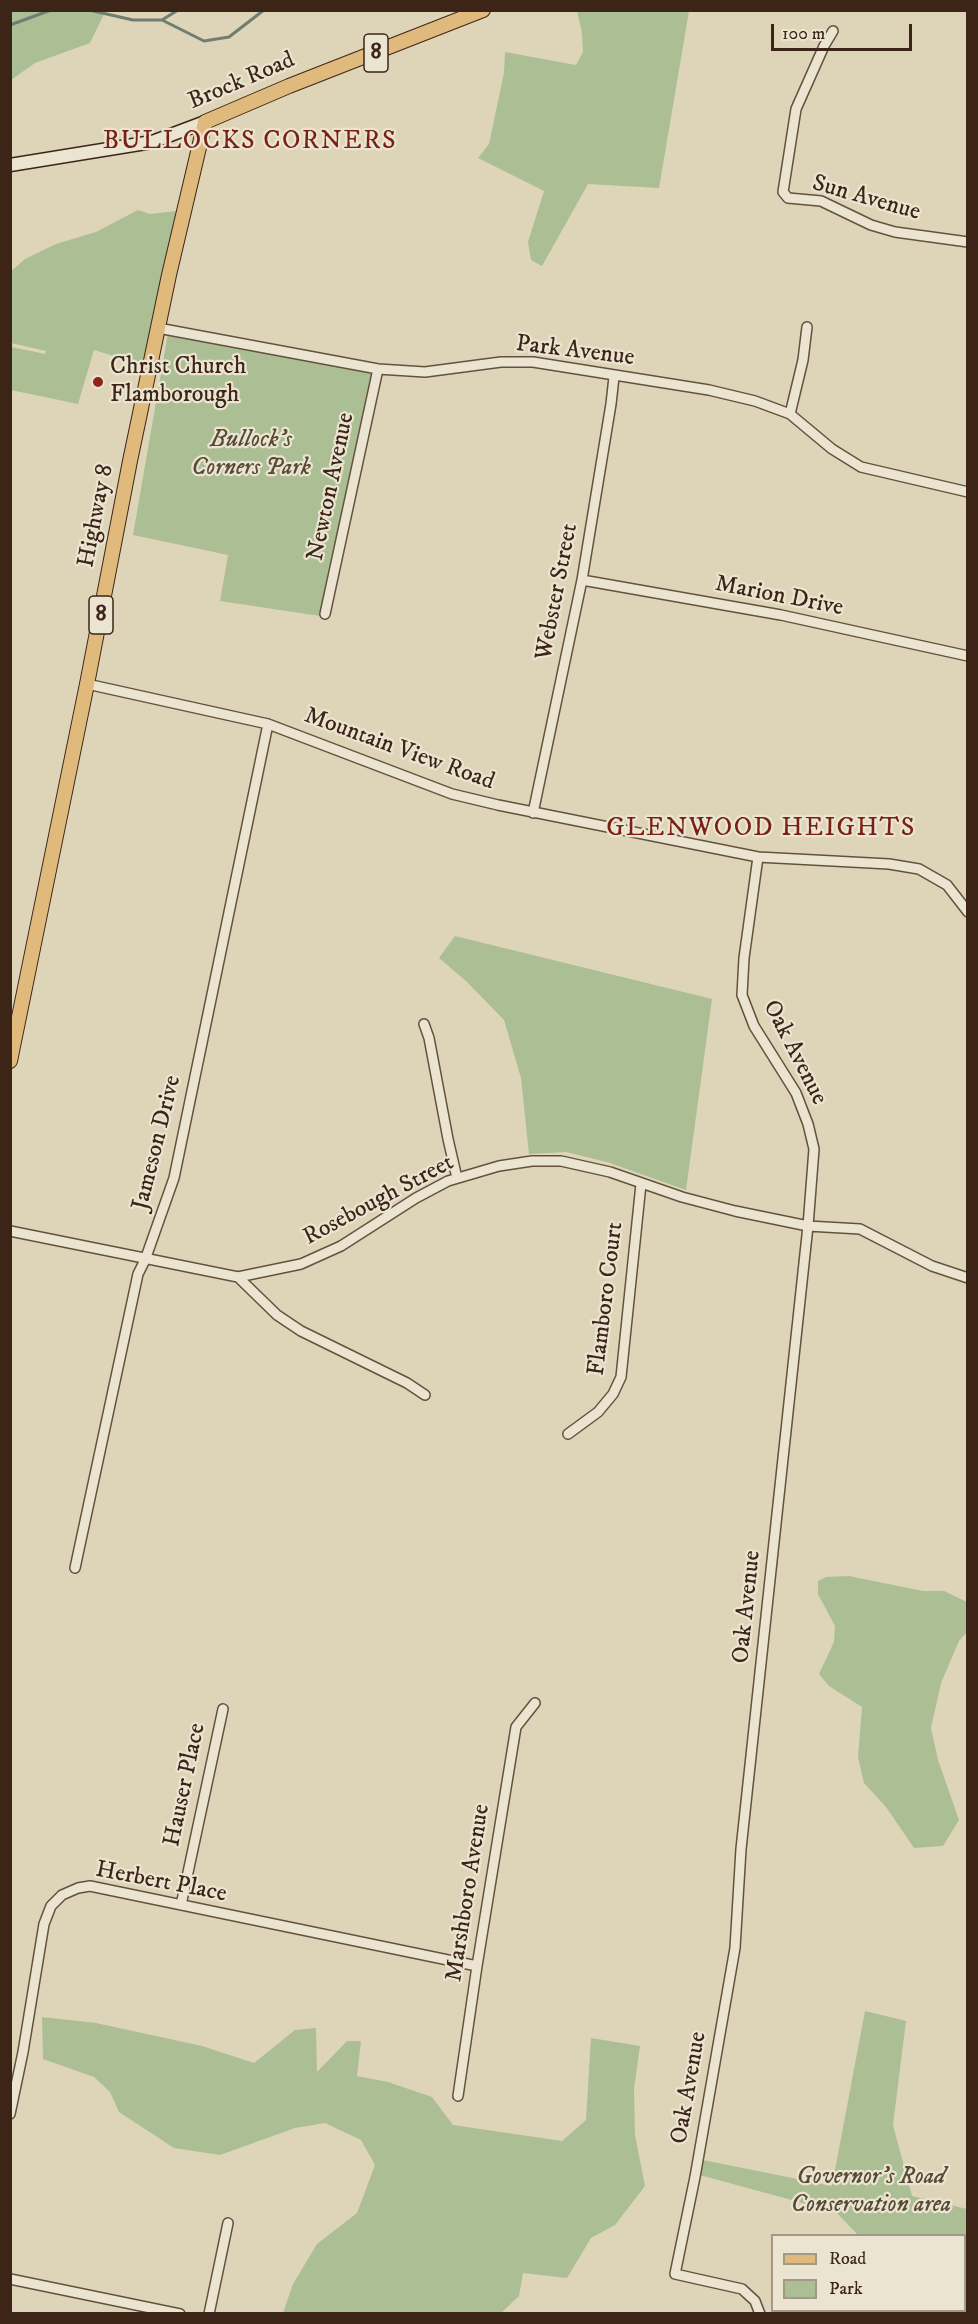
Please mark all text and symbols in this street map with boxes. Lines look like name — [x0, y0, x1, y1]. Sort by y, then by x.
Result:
scale bar — [774, 12, 915, 50]
text: 100 m — [782, 23, 825, 45]
road number: 8 — [364, 34, 388, 72]
street label: Brock Road — [184, 47, 300, 117]
district label: BULLOCKS CORNERS — [103, 127, 397, 159]
street label: Sun Avenue — [809, 170, 923, 228]
street label: Park Avenue — [514, 330, 636, 374]
place label: Christ Church Flamborough — [110, 354, 246, 410]
marker: Christ Church Flamborough — [91, 375, 105, 389]
street label: Newton Avenue — [302, 410, 362, 564]
park label: Bullock's Corners Park — [191, 427, 311, 483]
street label: Highway 8 — [73, 462, 121, 570]
street label: Webster Street — [531, 521, 585, 663]
street label: Marion Drive — [712, 570, 846, 624]
road number: 8 — [89, 596, 113, 634]
street label: Mountain View Road — [300, 702, 498, 798]
district label: GLENWOOD HEIGHTS — [606, 814, 916, 846]
street label: Oak Avenue — [755, 996, 833, 1110]
street label: Jameson Drive — [127, 1073, 189, 1213]
street label: Rosebough Street — [299, 1149, 459, 1253]
street label: Flamboro Court — [583, 1221, 631, 1377]
street label: Oak Avenue — [728, 1549, 768, 1665]
street label: Hauser Place — [159, 1721, 213, 1849]
street label: Marshboro Avenue — [441, 1802, 497, 1984]
street label: Herbert Place — [93, 1856, 229, 1910]
street label: Oak Avenue — [666, 2030, 714, 2146]
park label: Governor's Road Conservation area — [791, 2164, 951, 2220]
legend — [771, 2234, 966, 2312]
text: Road — [829, 2248, 866, 2270]
text: Park — [829, 2278, 863, 2300]

